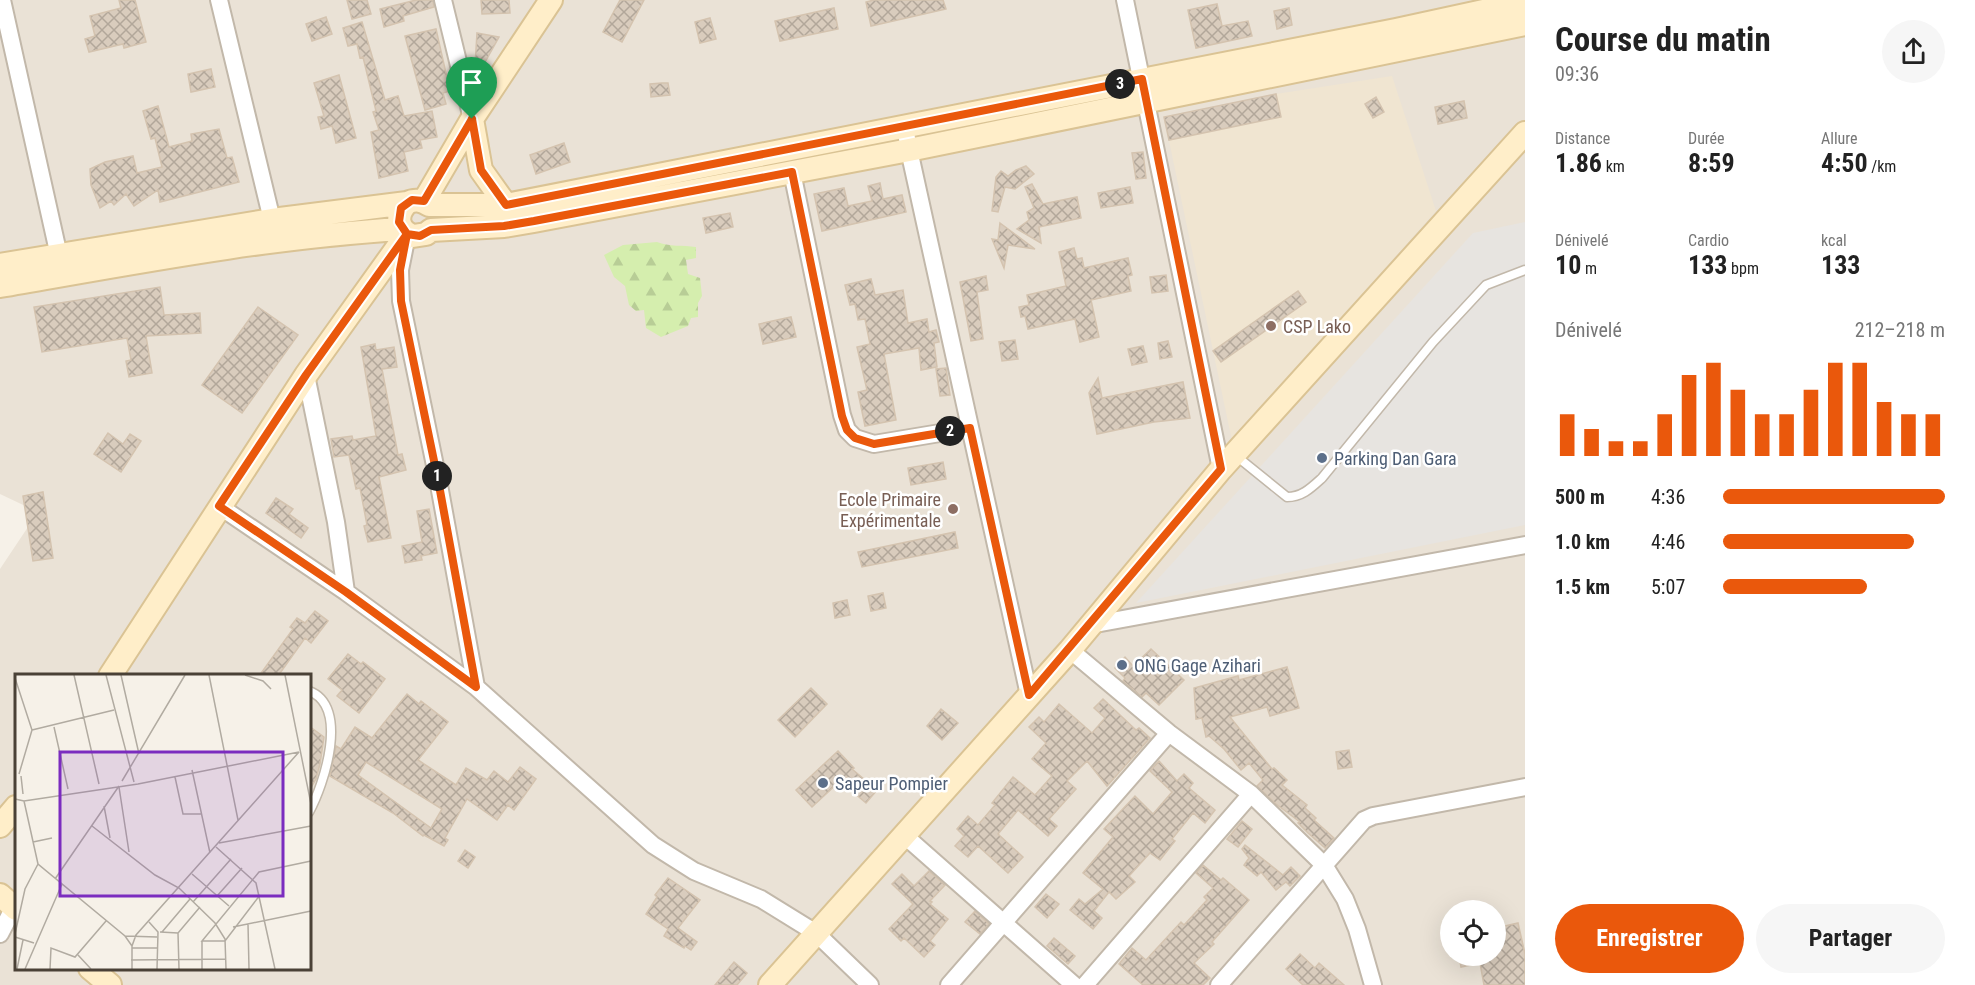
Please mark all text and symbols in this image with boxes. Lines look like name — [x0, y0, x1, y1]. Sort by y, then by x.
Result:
text: Course du matin — [1555, 20, 1771, 59]
button: share — [1882, 20, 1945, 83]
pin — [446, 57, 497, 119]
text: 09:36 — [1555, 62, 1599, 86]
icon: arrive — [455, 66, 488, 99]
pin: 3 — [1105, 69, 1135, 99]
text: 3 — [1116, 74, 1124, 93]
text: Distance — [1555, 129, 1610, 148]
text: Durée — [1688, 129, 1725, 148]
text: Allure — [1821, 129, 1858, 148]
text: 1.86 — [1555, 148, 1602, 178]
text: 8:59 — [1688, 148, 1735, 178]
text: 4:50 — [1821, 148, 1868, 178]
text: km — [1602, 157, 1625, 176]
text: /km — [1868, 157, 1896, 176]
text: Dénivelé — [1555, 231, 1608, 250]
text: Cardio — [1688, 231, 1729, 250]
text: kcal — [1821, 231, 1847, 250]
text: 10 — [1555, 250, 1581, 280]
text: 133 — [1688, 250, 1727, 280]
text: 133 — [1821, 250, 1860, 280]
text: m — [1581, 259, 1597, 278]
text: bpm — [1727, 259, 1759, 278]
place label: CSP Lako — [1283, 316, 1351, 337]
text: Dénivelé — [1555, 318, 1622, 342]
text: 212–218 m — [1855, 318, 1945, 342]
marker: CSP Lako — [1264, 319, 1278, 333]
pin: 2 — [935, 416, 965, 446]
text: 2 — [946, 421, 954, 440]
place label: Parking Dan Gara — [1334, 448, 1457, 469]
marker: Parking Dan Gara — [1315, 451, 1329, 465]
pin: 1 — [422, 461, 452, 491]
text: 1 — [433, 466, 441, 485]
text: 500 m — [1555, 485, 1605, 509]
text: 4:36 — [1651, 485, 1685, 509]
place label: Ecole Primaire Expérimentale — [839, 489, 941, 531]
marker: Ecole Primaire Expérimentale — [946, 502, 960, 516]
text: 1.0 km — [1555, 530, 1610, 554]
text: 4:46 — [1651, 530, 1685, 554]
text: 1.5 km — [1555, 575, 1610, 599]
text: 5:07 — [1651, 575, 1685, 599]
place label: ONG Gage Azihari — [1134, 655, 1261, 676]
marker: ONG Gage Azihari — [1115, 658, 1129, 672]
inset map — [15, 674, 310, 970]
place label: Sapeur Pompier — [835, 773, 948, 794]
marker: Sapeur Pompier — [816, 776, 830, 790]
map controls — [1440, 900, 1506, 966]
button: locate — [1440, 900, 1506, 966]
button: Enregistrer — [1555, 904, 1744, 973]
button: Partager — [1756, 904, 1945, 973]

